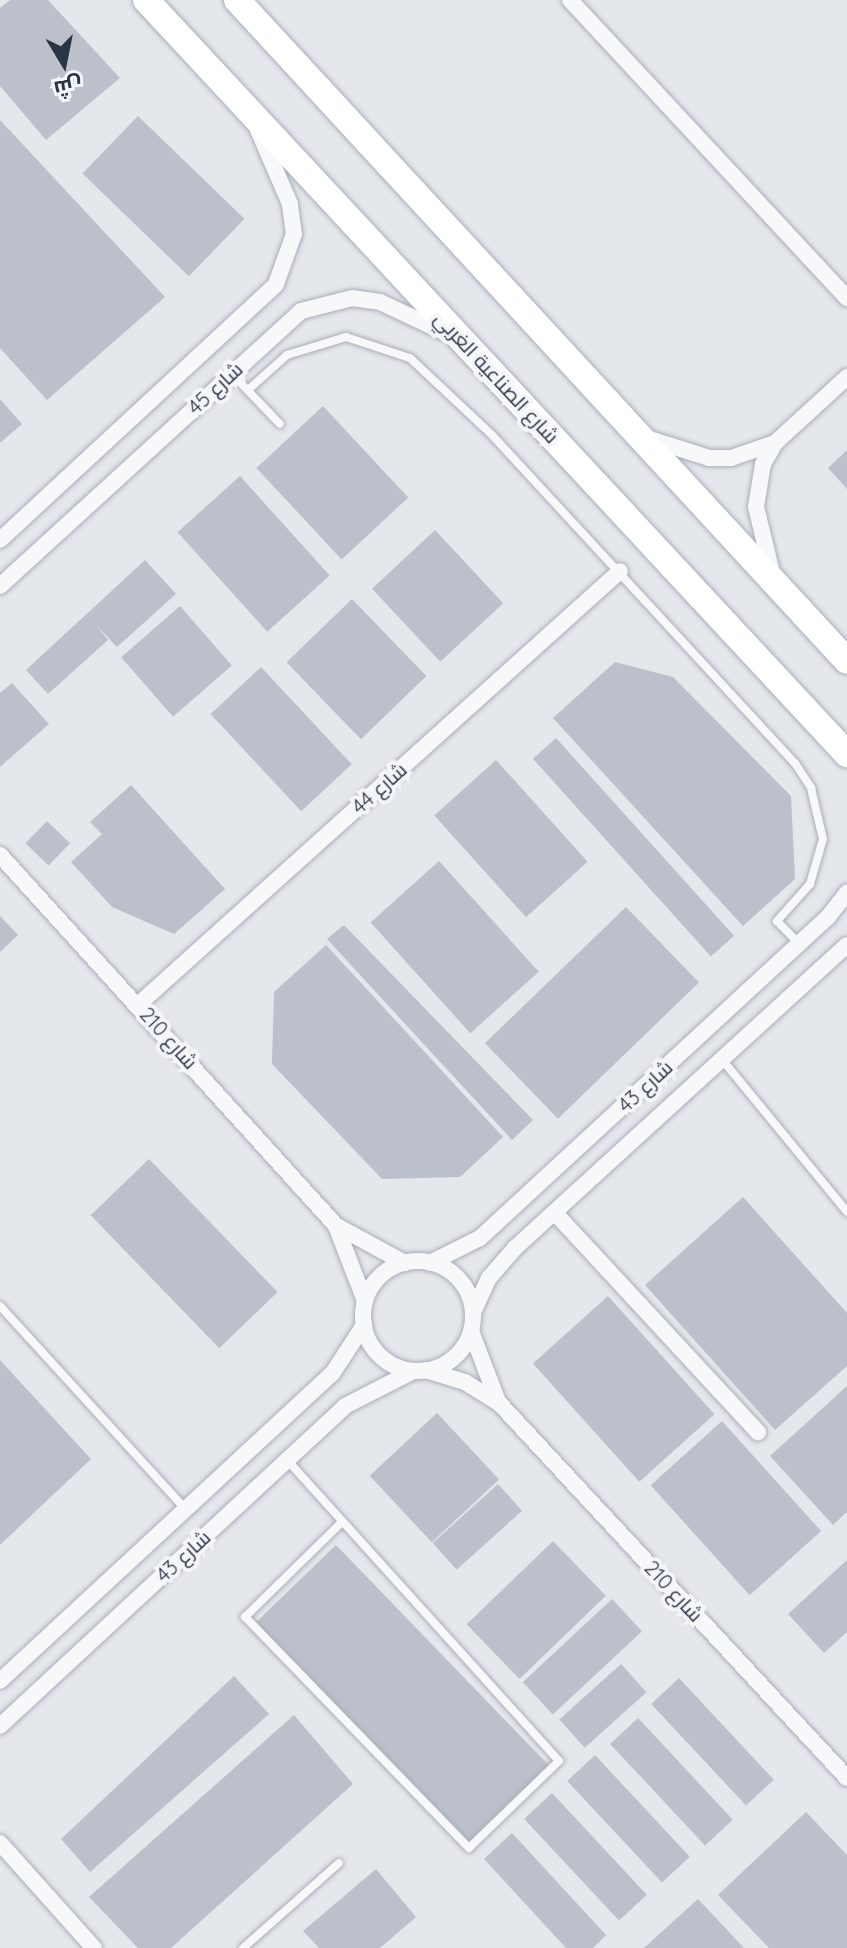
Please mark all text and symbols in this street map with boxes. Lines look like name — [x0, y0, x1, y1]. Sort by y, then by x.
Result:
north arrow — [24, 24, 104, 104]
text: ش — [52, 71, 85, 104]
street label: شارع الصناعية الغربي — [430, 306, 564, 448]
street label: شارع 45 — [183, 357, 247, 419]
street label: شارع 44 — [347, 757, 411, 819]
street label: شارع 210 — [135, 1002, 203, 1074]
street label: شارع 43 — [613, 1055, 677, 1117]
street label: شارع 43 — [151, 1525, 215, 1587]
street label: شارع 210 — [640, 1556, 708, 1626]

